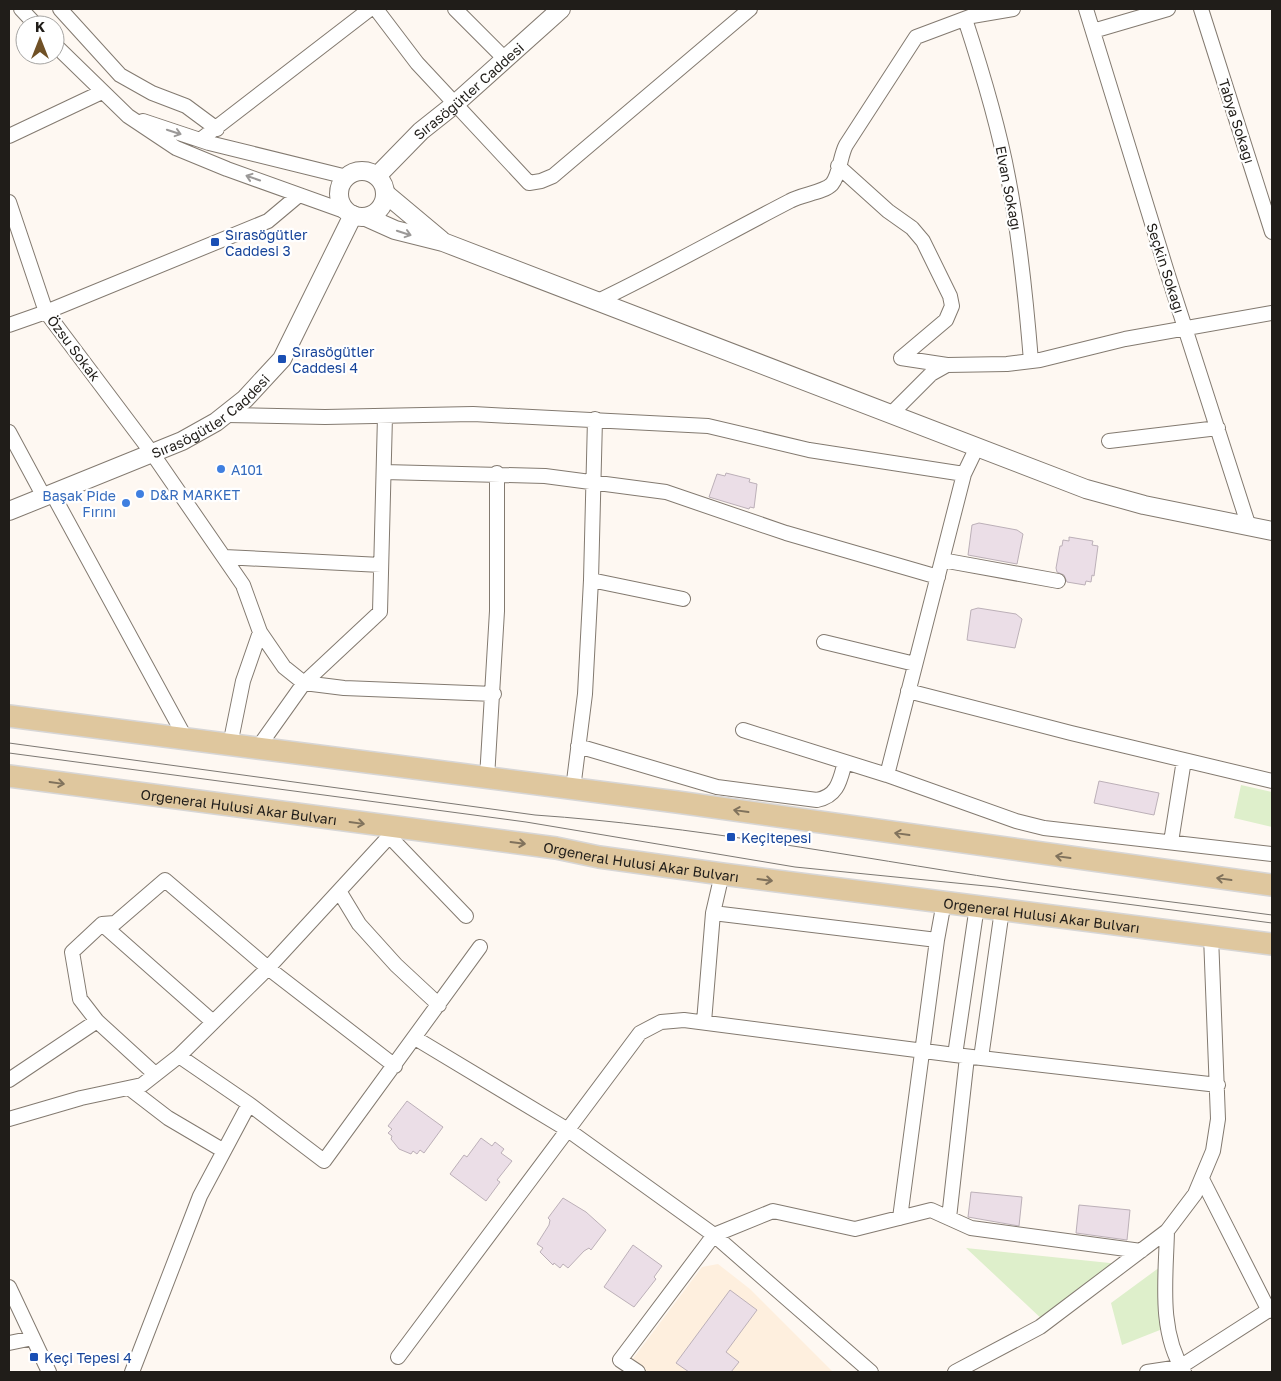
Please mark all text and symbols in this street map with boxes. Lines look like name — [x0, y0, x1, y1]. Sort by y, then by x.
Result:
north arrow — [15, 15, 65, 65]
text: K — [35, 18, 45, 35]
street label: Sırasöğütler Caddesi — [409, 39, 527, 143]
street label: Tabya Sokağı — [1215, 77, 1259, 165]
one-way arrow — [166, 127, 182, 137]
street label: Elvan Sokağı — [992, 144, 1026, 232]
one-way arrow — [246, 173, 261, 182]
street label: Seçkin Sokağı — [1143, 221, 1189, 315]
place label: Sırasöğütler Caddesi 3 — [225, 226, 308, 259]
one-way arrow — [395, 228, 411, 238]
marker: Sırasöğütler Caddesi 3 — [209, 236, 221, 248]
street label: Özsu Sokak — [44, 312, 104, 384]
place label: Sırasöğütler Caddesi 4 — [292, 343, 375, 376]
marker: Sırasöğütler Caddesi 4 — [276, 353, 288, 365]
street label: Sırasöğütler Caddesi — [149, 370, 273, 461]
place label: A101 — [231, 461, 263, 478]
marker: A101 — [215, 463, 227, 475]
place label: D&R MARKET — [150, 486, 240, 503]
place label: Başak Pide Fırını — [42, 487, 116, 520]
marker: D&R MARKET — [134, 488, 146, 500]
marker: Başak Pide Fırını — [120, 497, 132, 509]
one-way arrow — [49, 778, 65, 788]
street label: Orgeneral Hulusi Akar Bulvarı — [140, 785, 338, 828]
one-way arrow — [733, 806, 749, 816]
one-way arrow — [348, 818, 364, 828]
place label: Keçitepesi — [741, 829, 812, 846]
one-way arrow — [894, 829, 910, 839]
marker: Keçitepesi — [725, 831, 737, 843]
one-way arrow — [510, 838, 526, 848]
street label: Orgeneral Hulusi Akar Bulvarı — [542, 838, 740, 885]
one-way arrow — [1055, 852, 1071, 862]
one-way arrow — [1216, 874, 1232, 884]
one-way arrow — [757, 875, 773, 885]
street label: Orgeneral Hulusi Akar Bulvarı — [942, 894, 1141, 936]
place label: Keçi Tepesi 4 — [44, 1349, 132, 1366]
marker: Keçi Tepesi 4 — [28, 1351, 40, 1363]

